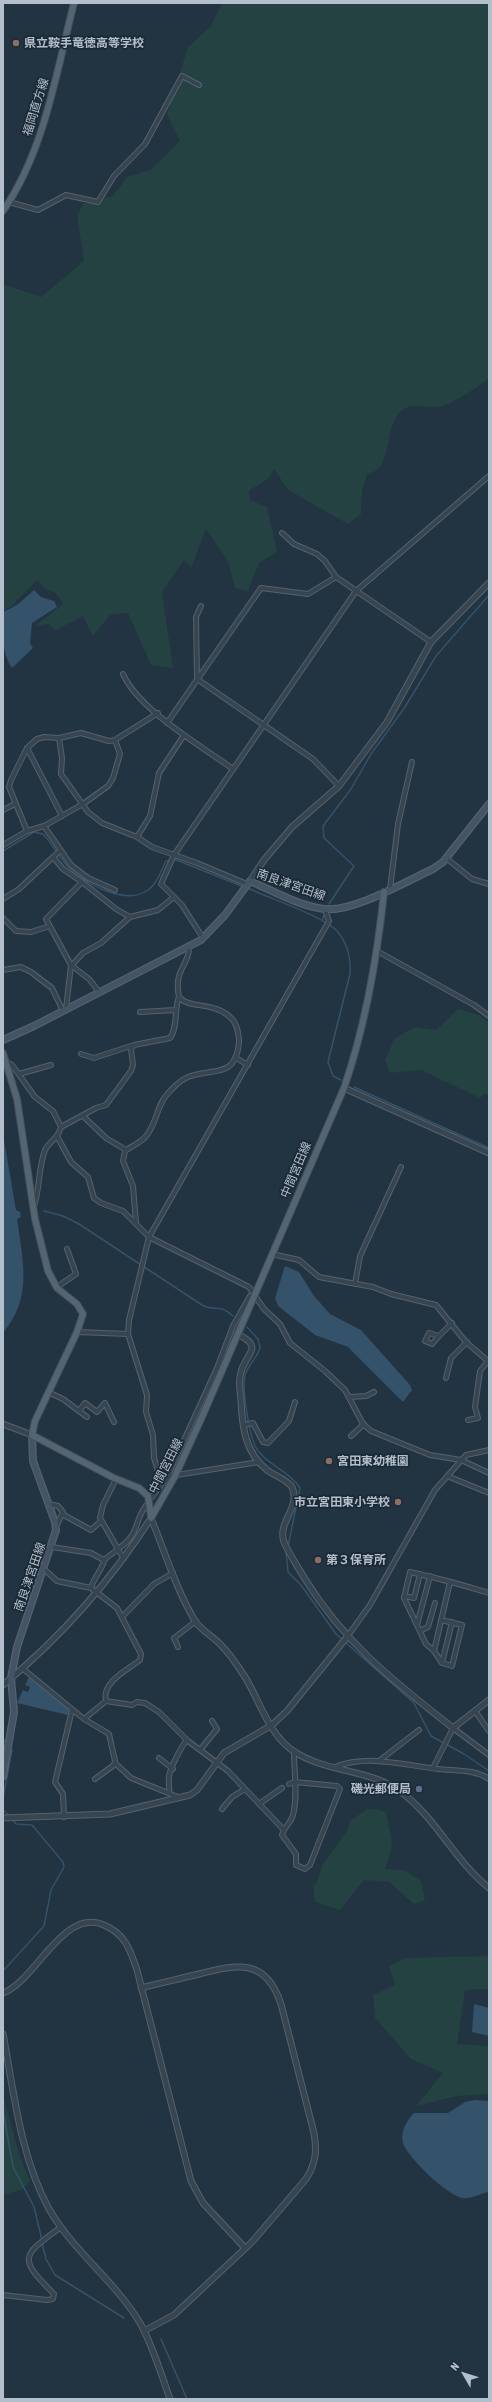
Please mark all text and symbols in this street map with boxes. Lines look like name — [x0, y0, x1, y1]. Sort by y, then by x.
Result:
place label: 県立鞍手竜徳高等学校 — [24, 36, 144, 50]
marker: 県立鞍手竜徳高等学校 — [11, 38, 21, 48]
street label: 福岡直方線 — [20, 76, 52, 138]
street label: 南良津宮田線 — [255, 866, 327, 904]
street label: 中間宮田線 — [278, 1140, 314, 1200]
street label: 中間宮田線 — [146, 1436, 186, 1496]
place label: 宮田東幼稚園 — [337, 1454, 409, 1468]
marker: 宮田東幼稚園 — [324, 1456, 334, 1466]
place label: 市立宮田東小学校 — [294, 1495, 390, 1509]
marker: 市立宮田東小学校 — [393, 1497, 403, 1507]
street label: 南良津宮田線 — [11, 1541, 49, 1613]
place label: 第３保育所 — [326, 1553, 386, 1567]
marker: 第３保育所 — [313, 1555, 323, 1565]
place label: 磯光郵便局 — [351, 1782, 411, 1796]
marker: 磯光郵便局 — [414, 1784, 424, 1794]
north arrow — [444, 2354, 484, 2394]
text: N — [448, 2360, 461, 2373]

